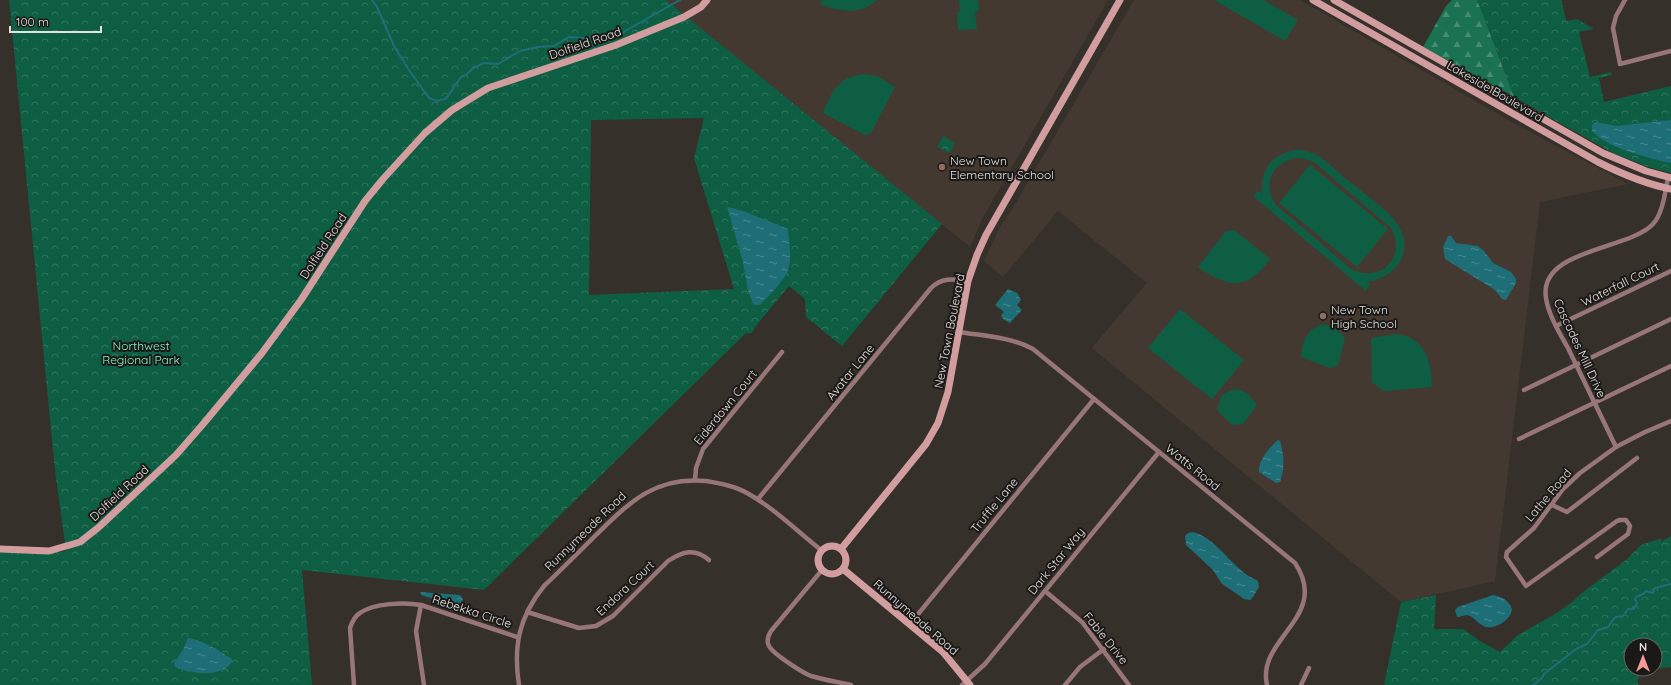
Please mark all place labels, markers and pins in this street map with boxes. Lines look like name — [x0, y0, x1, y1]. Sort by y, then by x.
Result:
place label: New Town Elementary School — [950, 153, 1054, 182]
marker: New Town Elementary School — [937, 162, 947, 172]
place label: New Town High School — [1331, 302, 1397, 331]
marker: New Town High School — [1318, 311, 1328, 321]

